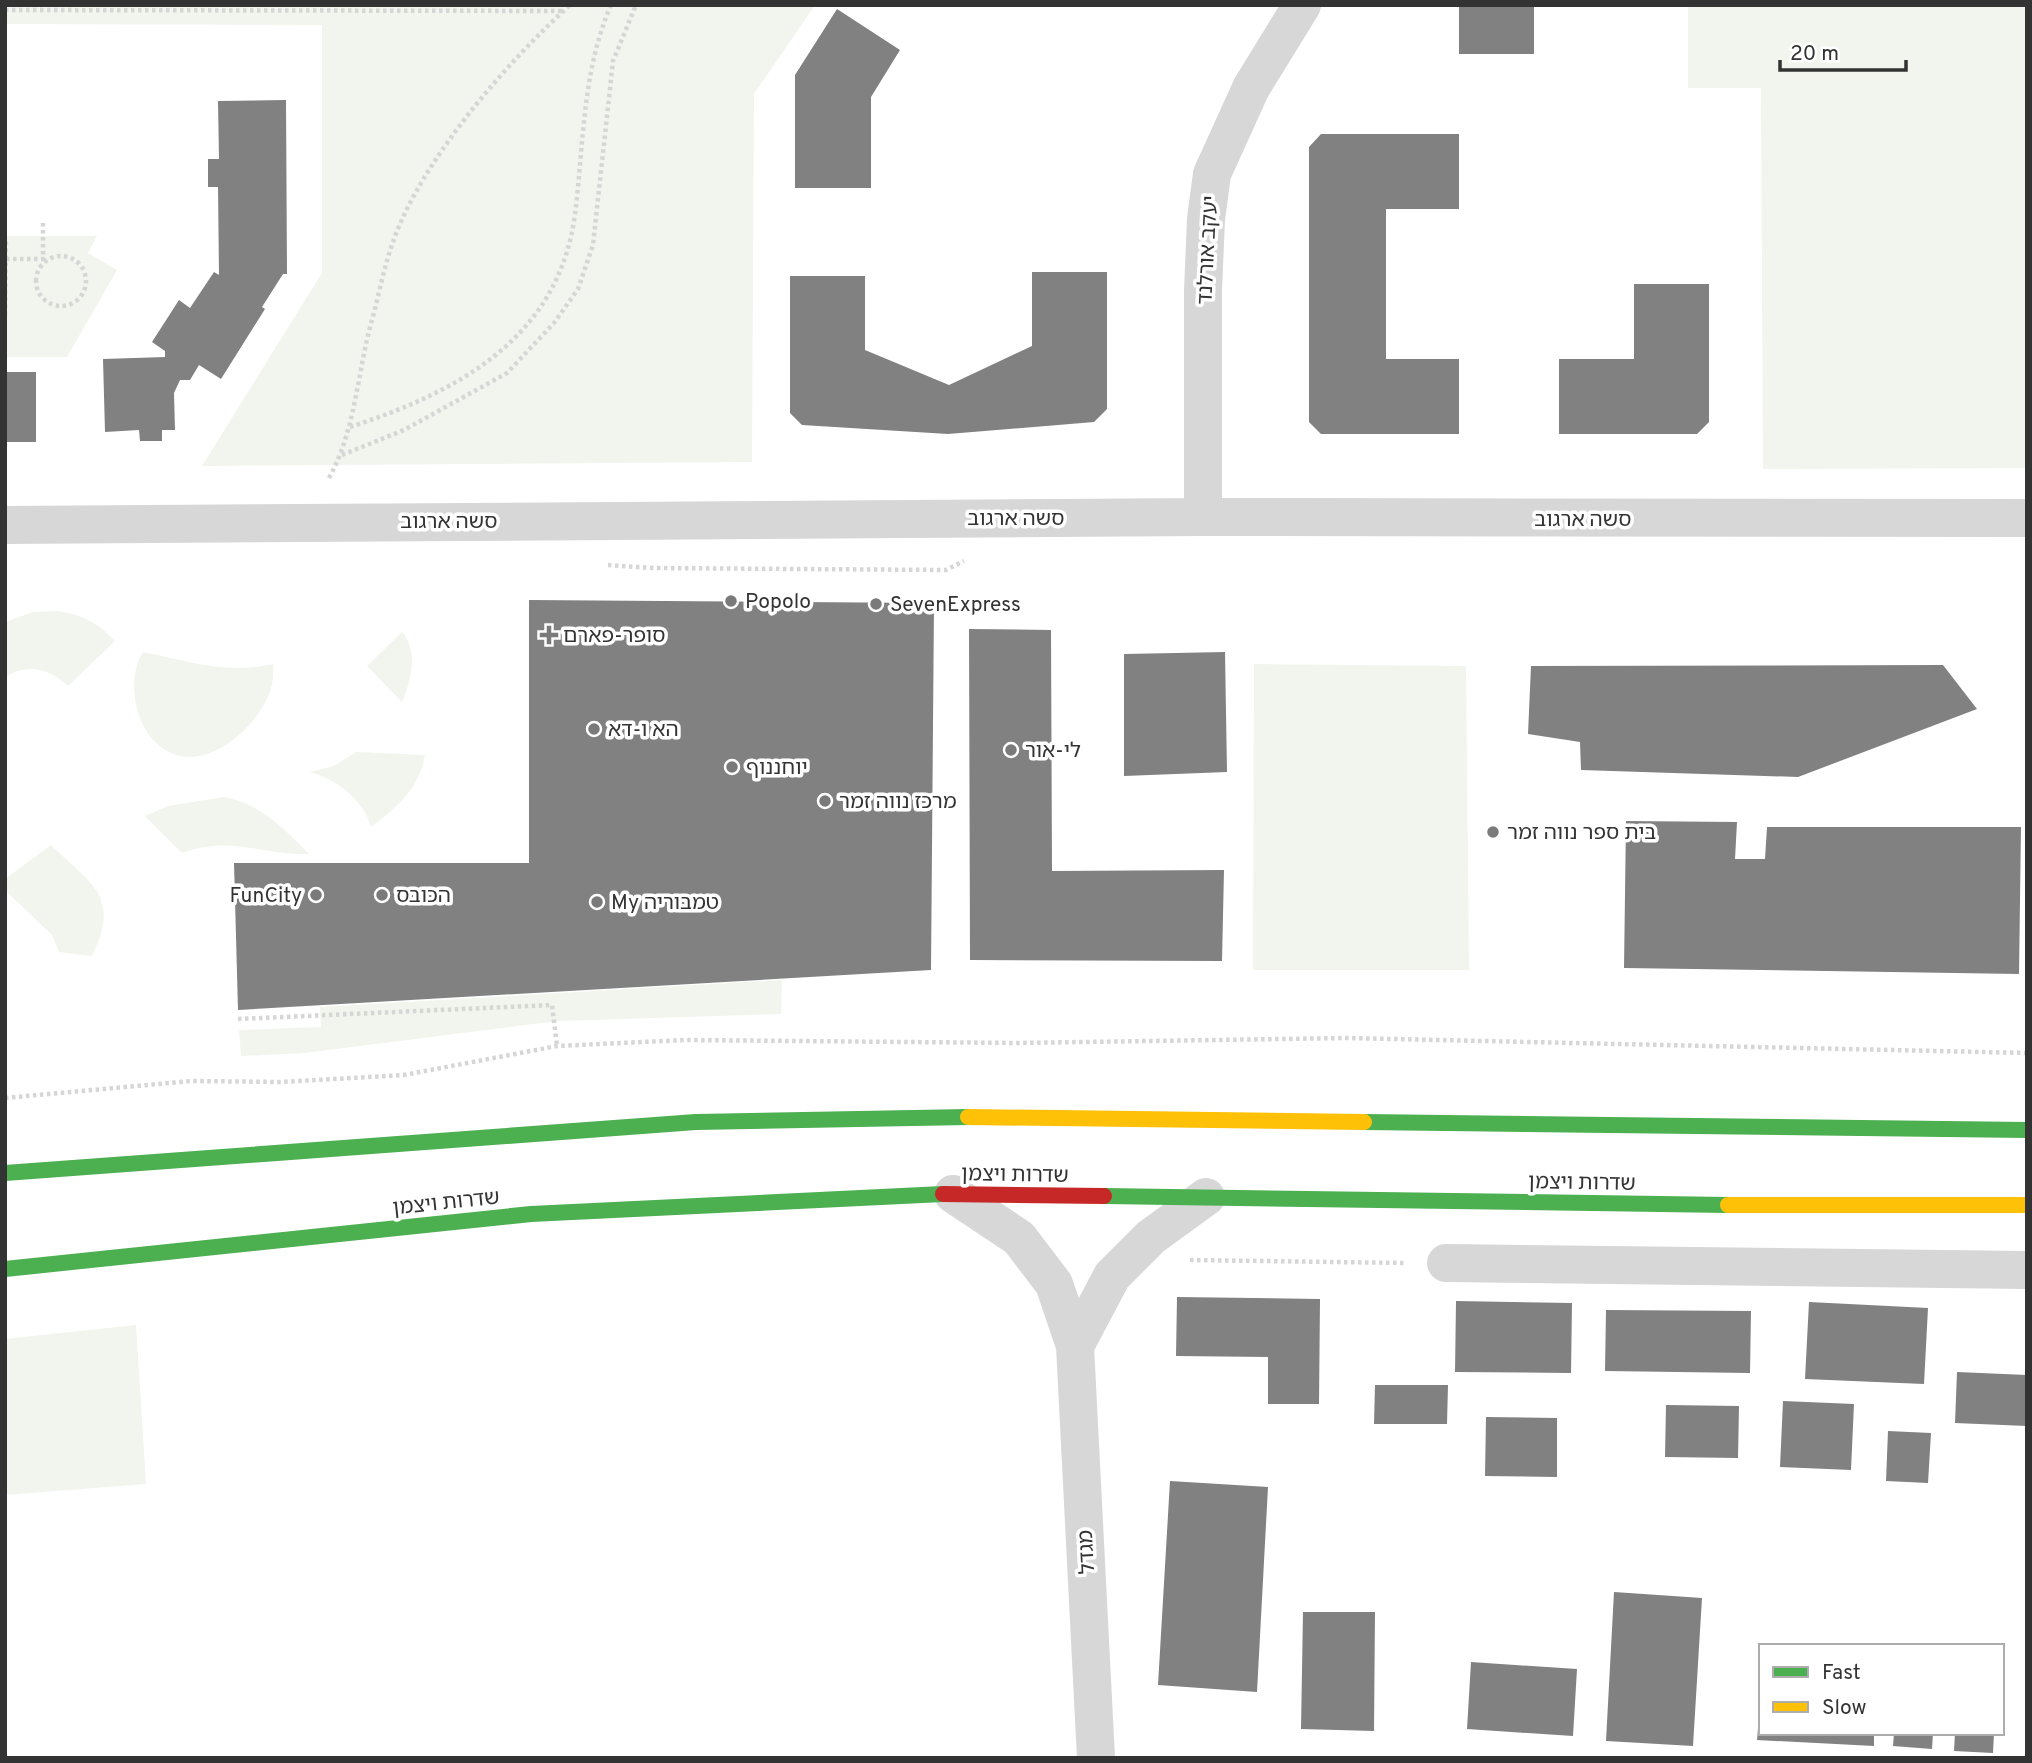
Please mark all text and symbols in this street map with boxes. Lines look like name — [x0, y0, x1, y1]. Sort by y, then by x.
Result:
scale bar — [1780, 28, 1906, 72]
text: 20 m — [1790, 41, 1839, 68]
street label: יעקב אורלנד — [1192, 195, 1225, 305]
street label: סשה ארגוב — [967, 506, 1065, 533]
street label: סשה ארגוב — [1534, 507, 1632, 534]
street label: סשה ארגוב — [400, 509, 498, 536]
place label: Popolo — [745, 589, 811, 616]
place label: SevenExpress — [890, 592, 1021, 619]
marker: Popolo — [723, 593, 739, 609]
marker: SevenExpress — [868, 596, 884, 612]
place label: סופר-פארם — [563, 623, 666, 650]
marker: סופר-פארם — [541, 627, 557, 643]
place label: הא ו-דא — [608, 717, 679, 744]
marker: הא ו-דא — [586, 721, 602, 737]
place label: לי-אור — [1025, 738, 1081, 765]
marker: לי-אור — [1003, 742, 1019, 758]
place label: יוחננוף — [746, 755, 808, 782]
marker: יוחננוף — [724, 759, 740, 775]
place label: מרכז נווה זמר — [839, 789, 957, 816]
marker: מרכז נווה זמר — [817, 793, 833, 809]
place label: בית ספר נווה זמר — [1507, 820, 1656, 847]
marker: בית ספר נווה זמר — [1485, 824, 1501, 840]
place label: FunCity — [230, 883, 302, 910]
place label: הכובס — [396, 883, 451, 910]
marker: FunCity — [308, 887, 324, 903]
marker: הכובס — [374, 887, 390, 903]
place label: My טמבוריה — [611, 890, 719, 917]
marker: My טמבוריה — [589, 894, 605, 910]
street label: שדרות ויצמן — [961, 1161, 1069, 1190]
street label: שדרות ויצמן — [1528, 1169, 1636, 1198]
street label: שדרות ויצמן — [391, 1184, 501, 1223]
street label: מגדל — [1073, 1529, 1102, 1575]
legend — [1759, 1644, 2004, 1735]
text: Fast — [1822, 1660, 1861, 1687]
text: Slow — [1822, 1695, 1867, 1722]

